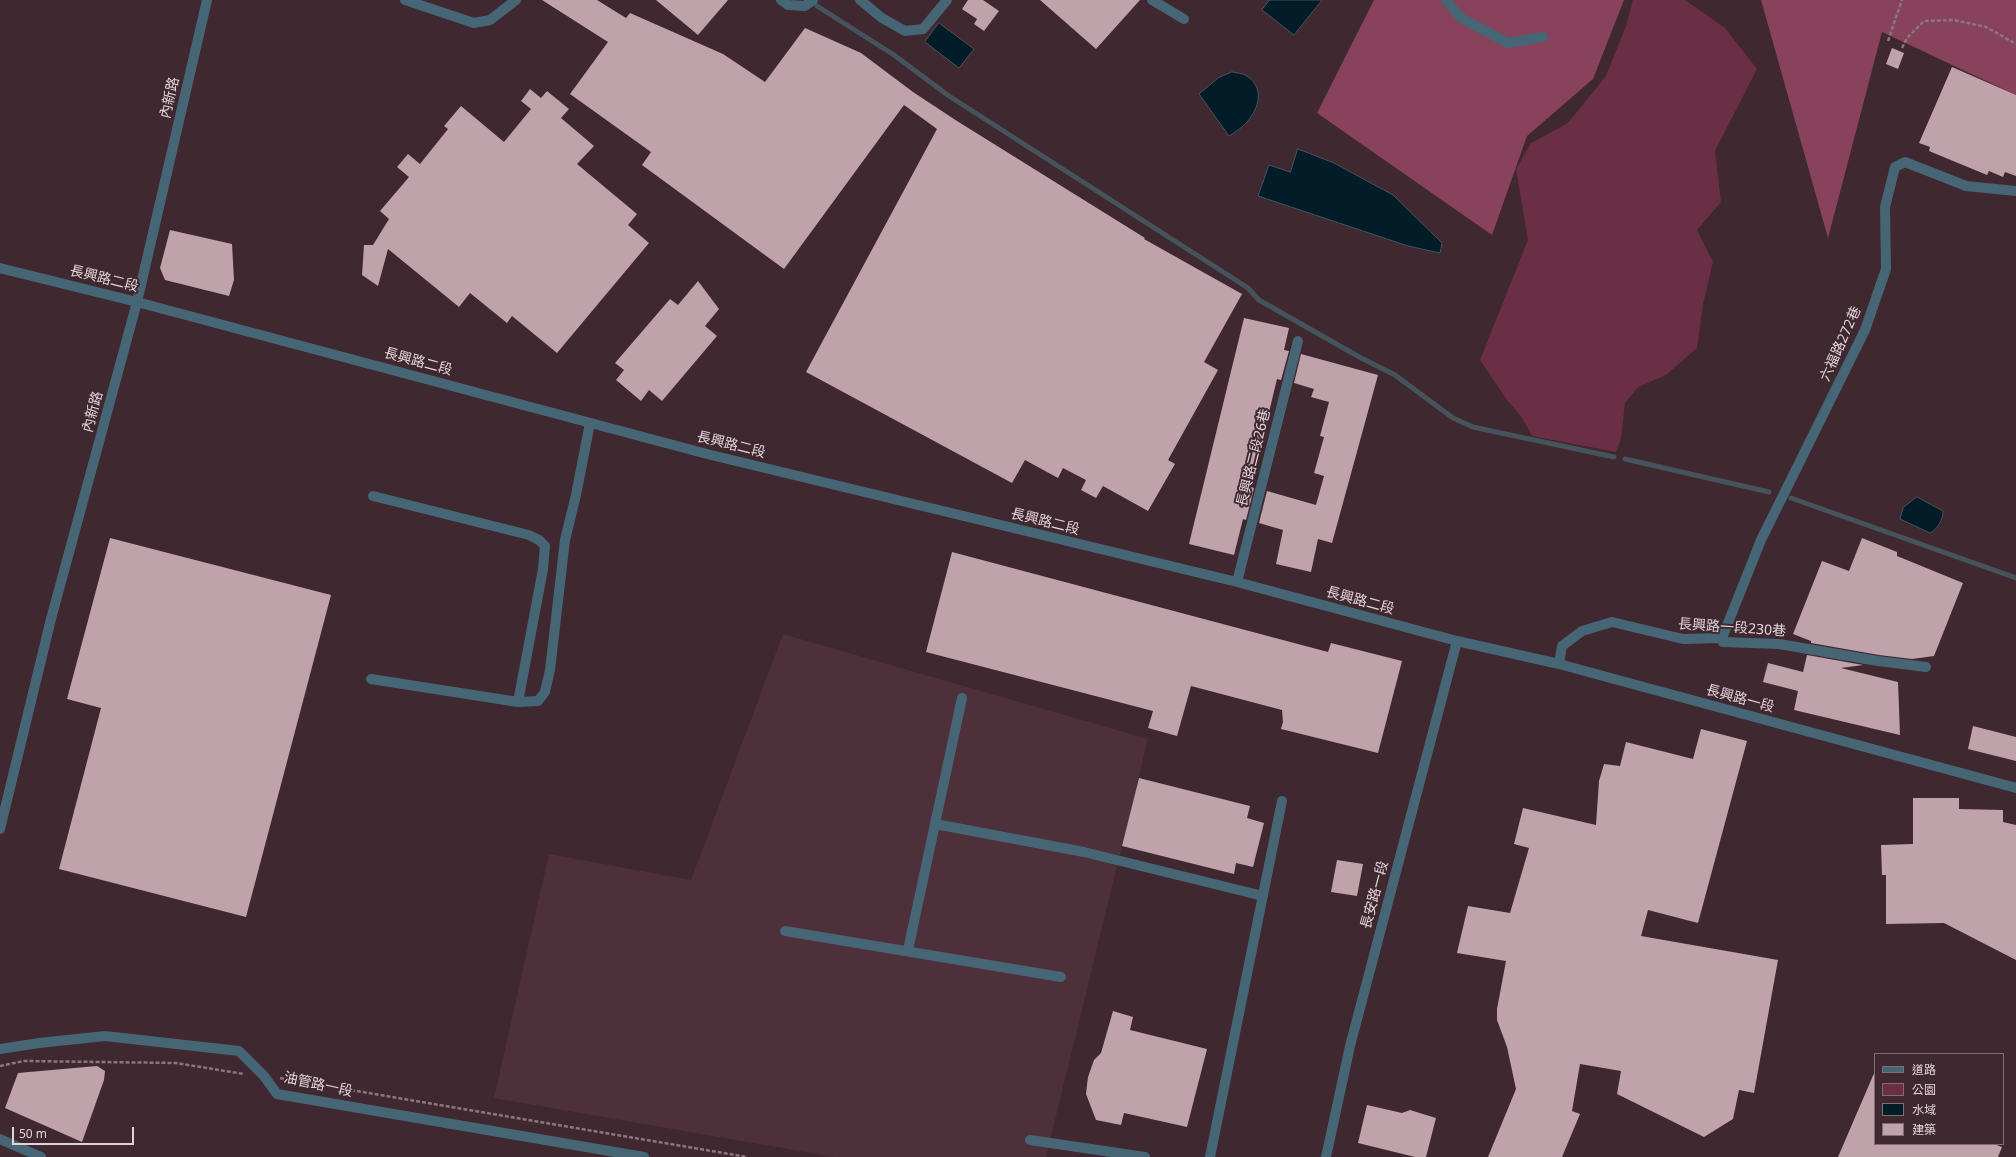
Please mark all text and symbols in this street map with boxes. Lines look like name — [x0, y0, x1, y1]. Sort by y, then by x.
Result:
street label: 內新路 — [157, 76, 183, 120]
street label: 長興路二段 — [68, 262, 140, 296]
street label: 六福路272巷 — [1817, 304, 1865, 384]
street label: 長興路二段 — [382, 345, 454, 379]
street label: 內新路 — [79, 390, 107, 434]
street label: 長興路二段26巷 — [1234, 407, 1274, 509]
street label: 長興路二段 — [695, 428, 767, 462]
street label: 長興路二段 — [1009, 505, 1081, 539]
street label: 長興路二段 — [1324, 584, 1396, 618]
street label: 長興路一段230巷 — [1678, 616, 1786, 640]
street label: 長興路一段 — [1704, 682, 1776, 716]
street label: 長安路一段 — [1358, 859, 1392, 931]
legend — [1874, 1053, 2004, 1145]
text: 道路 — [1912, 1061, 1936, 1078]
street label: 油管路一段 — [282, 1070, 354, 1100]
text: 公園 — [1912, 1081, 1936, 1098]
text: 水域 — [1912, 1101, 1936, 1118]
scale bar — [14, 1119, 136, 1145]
text: 建築 — [1912, 1121, 1936, 1138]
text: 50 m — [19, 1125, 47, 1142]

